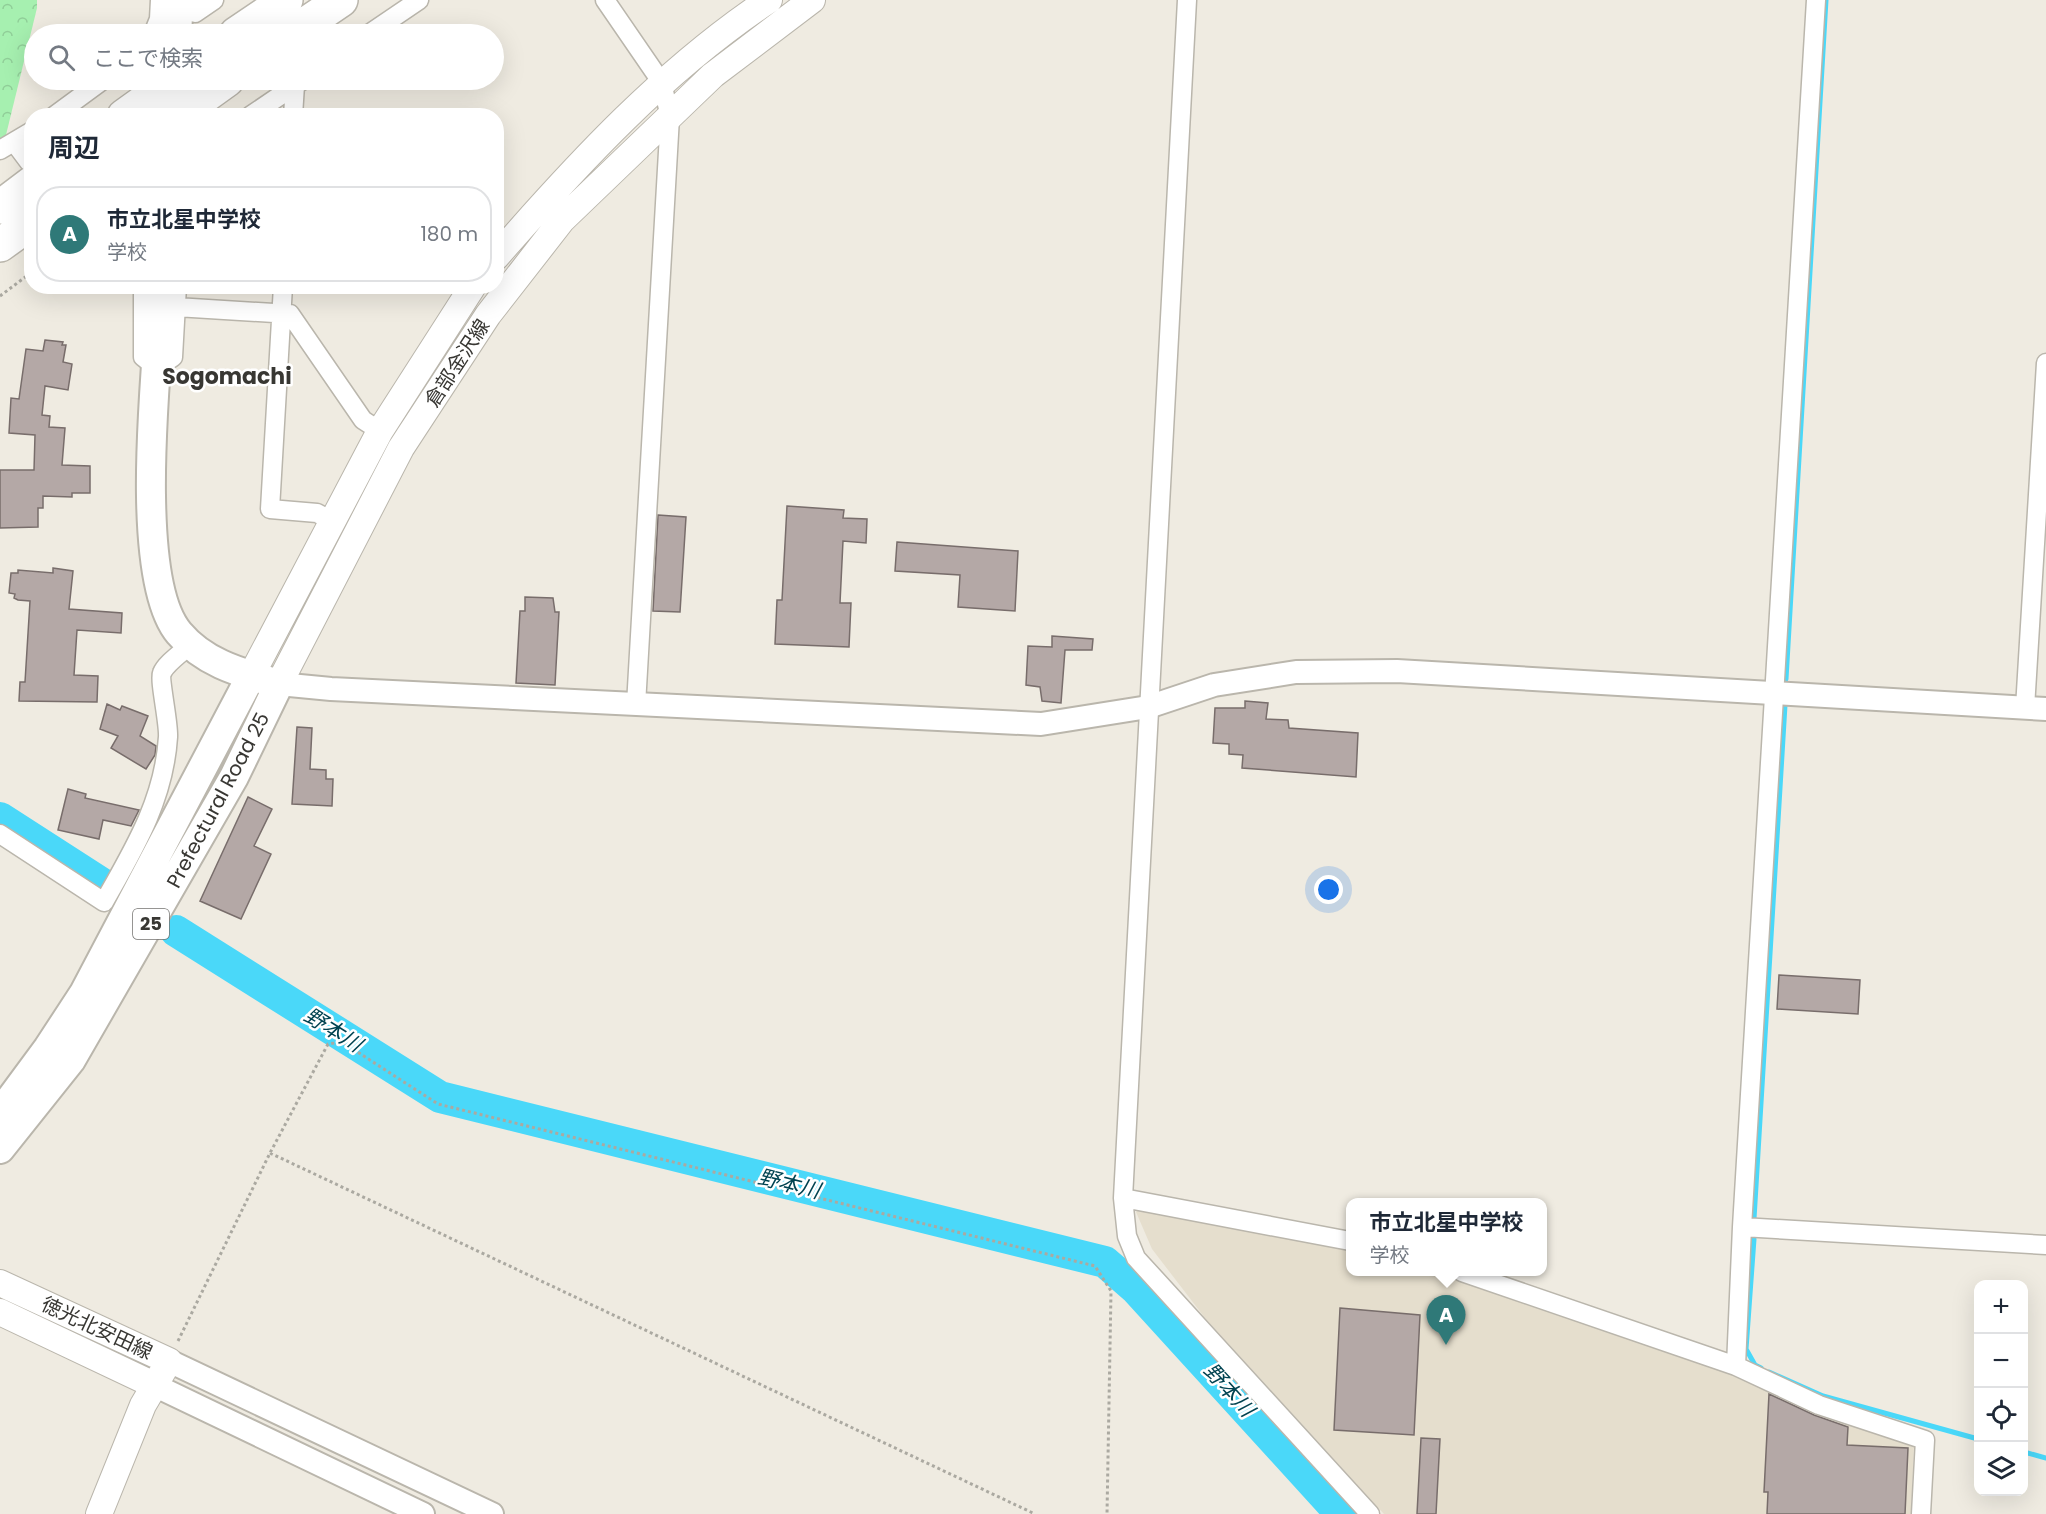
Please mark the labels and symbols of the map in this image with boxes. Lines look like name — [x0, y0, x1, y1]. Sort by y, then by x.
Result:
street label: 倉部金沢線 — [418, 313, 496, 413]
district label: Sogomachi — [162, 361, 292, 392]
street label: Prefectural Road 25 — [160, 707, 276, 893]
your location — [1314, 875, 1343, 904]
road number: 25 — [133, 909, 169, 939]
water label: 野本川 — [299, 1001, 369, 1060]
water label: 野本川 — [755, 1162, 825, 1206]
street label: 徳光北安田線 — [37, 1290, 157, 1366]
pin: A — [1426, 1296, 1466, 1345]
water label: 野本川 — [1198, 1357, 1263, 1424]

